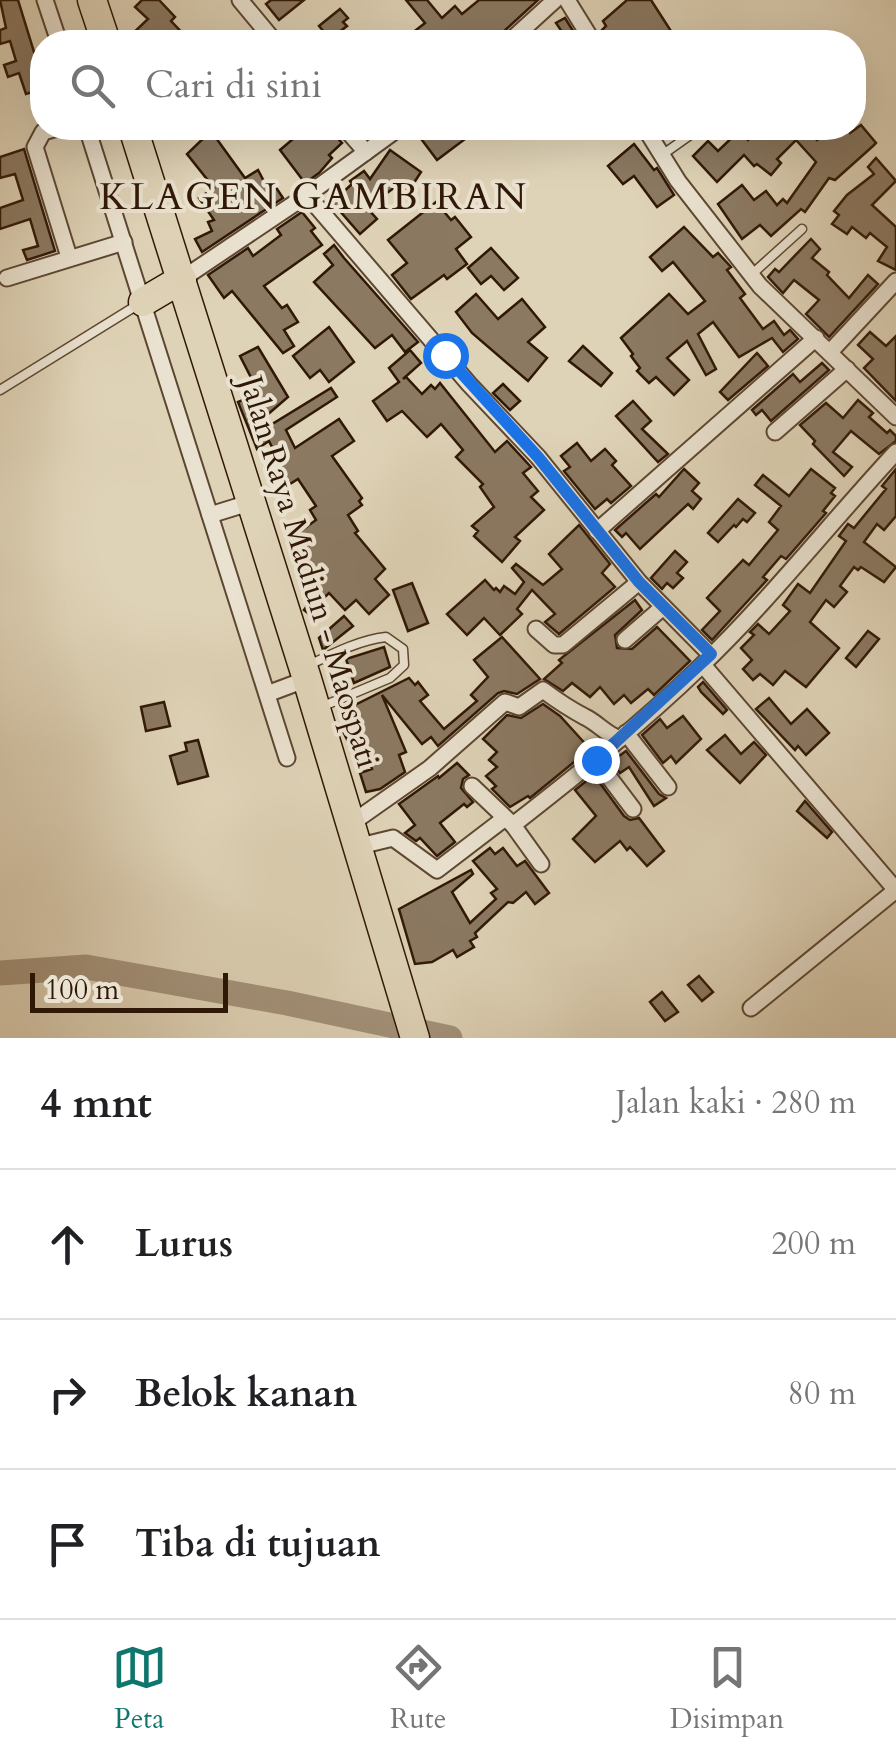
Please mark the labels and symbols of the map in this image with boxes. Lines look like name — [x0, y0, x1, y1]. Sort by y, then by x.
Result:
district label: KLAGEN GAMBIRAN — [99, 171, 529, 223]
route start — [423, 333, 469, 379]
street label: Jalan Raya Madiun - Maospati — [227, 367, 390, 773]
route end — [574, 738, 620, 784]
scale bar — [30, 968, 228, 1013]

